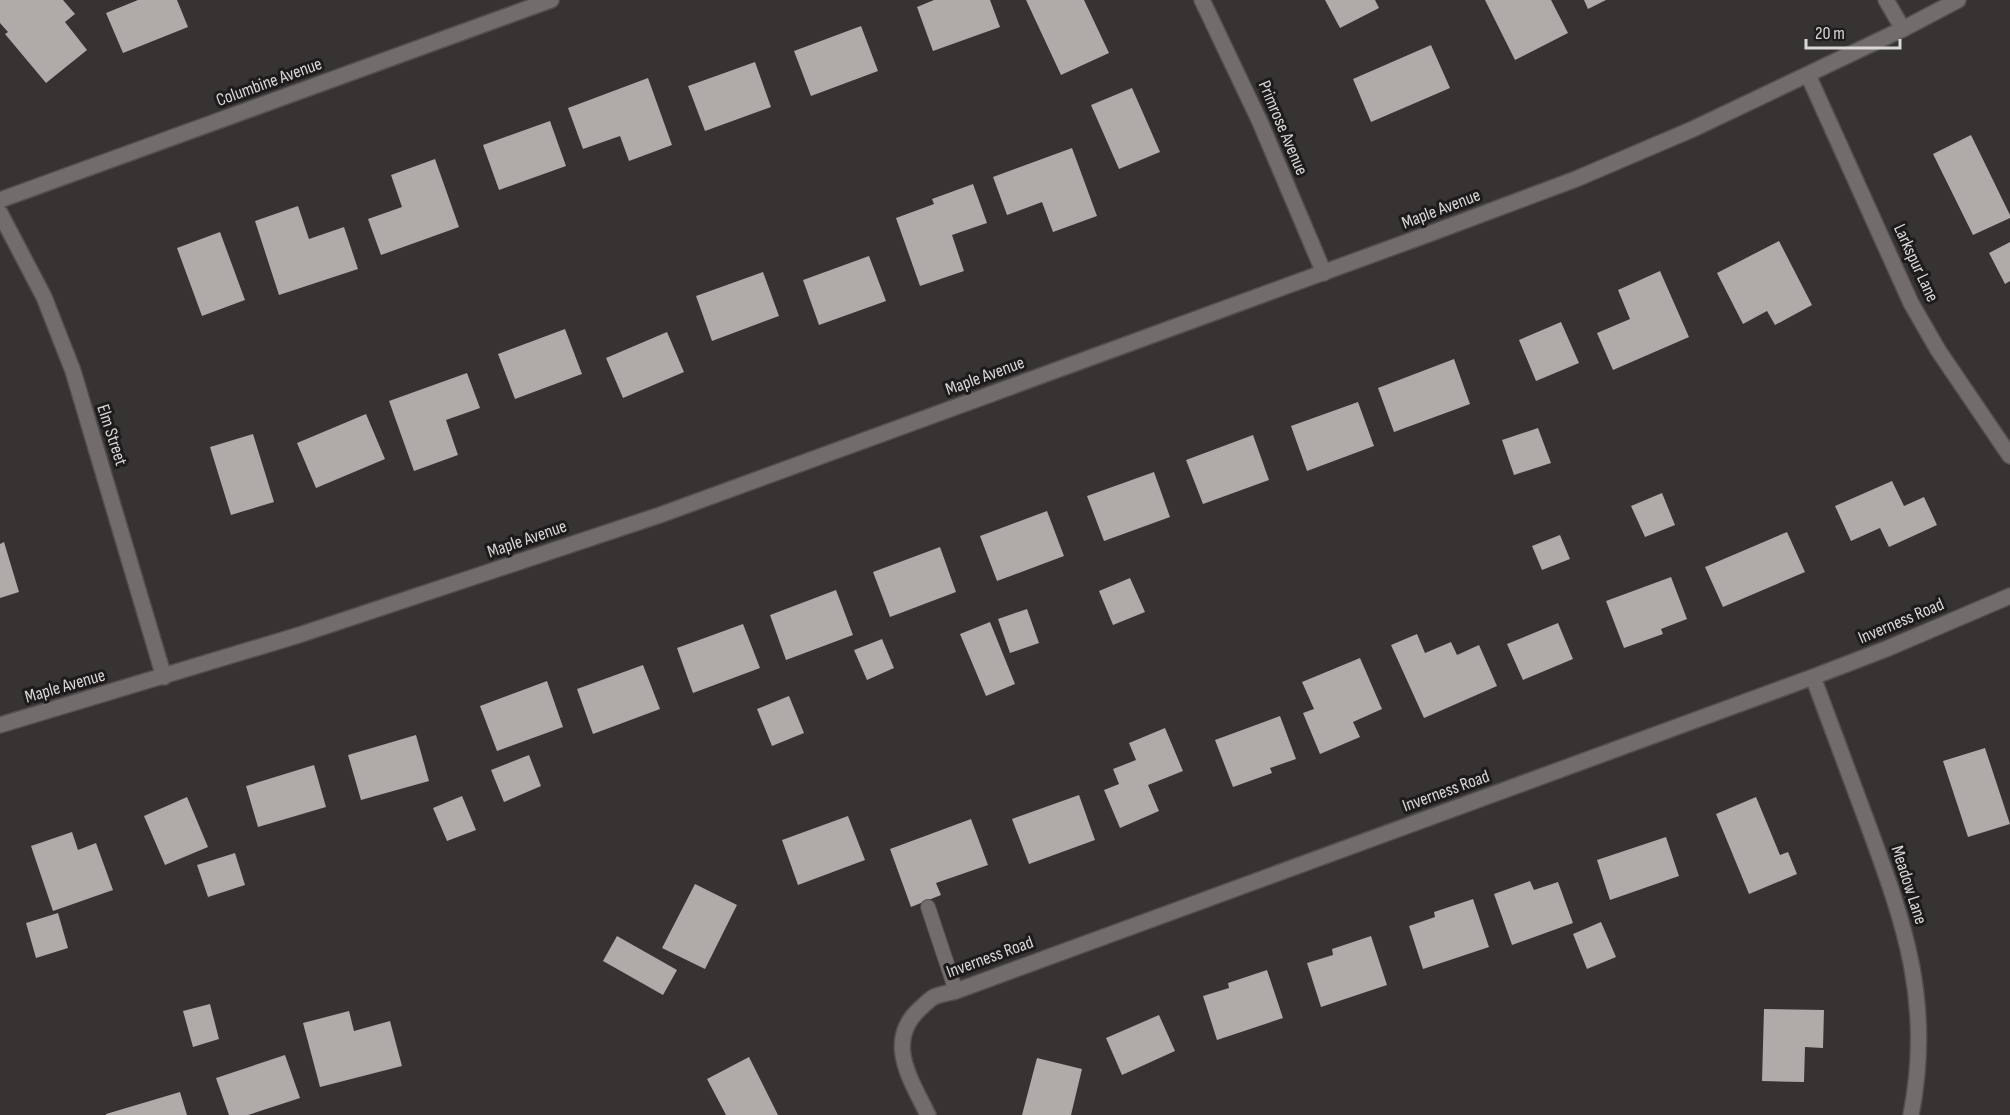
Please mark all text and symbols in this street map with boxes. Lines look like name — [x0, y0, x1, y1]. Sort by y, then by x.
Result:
scale bar — [1806, 12, 1900, 50]
text: 20 m — [1815, 23, 1845, 44]
street label: Columbine Avenue — [213, 53, 325, 111]
street label: Primrose Avenue — [1254, 78, 1312, 178]
street label: Maple Avenue — [1399, 184, 1483, 234]
street label: Larkspur Lane — [1889, 221, 1943, 305]
street label: Maple Avenue — [943, 352, 1027, 400]
street label: Elm Street — [92, 402, 132, 469]
street label: Maple Avenue — [485, 516, 569, 562]
street label: Inverness Road — [1855, 594, 1947, 648]
street label: Maple Avenue — [22, 665, 108, 707]
street label: Inverness Road — [1400, 766, 1492, 816]
street label: Meadow Lane — [1886, 843, 1932, 927]
street label: Inverness Road — [944, 932, 1036, 982]

